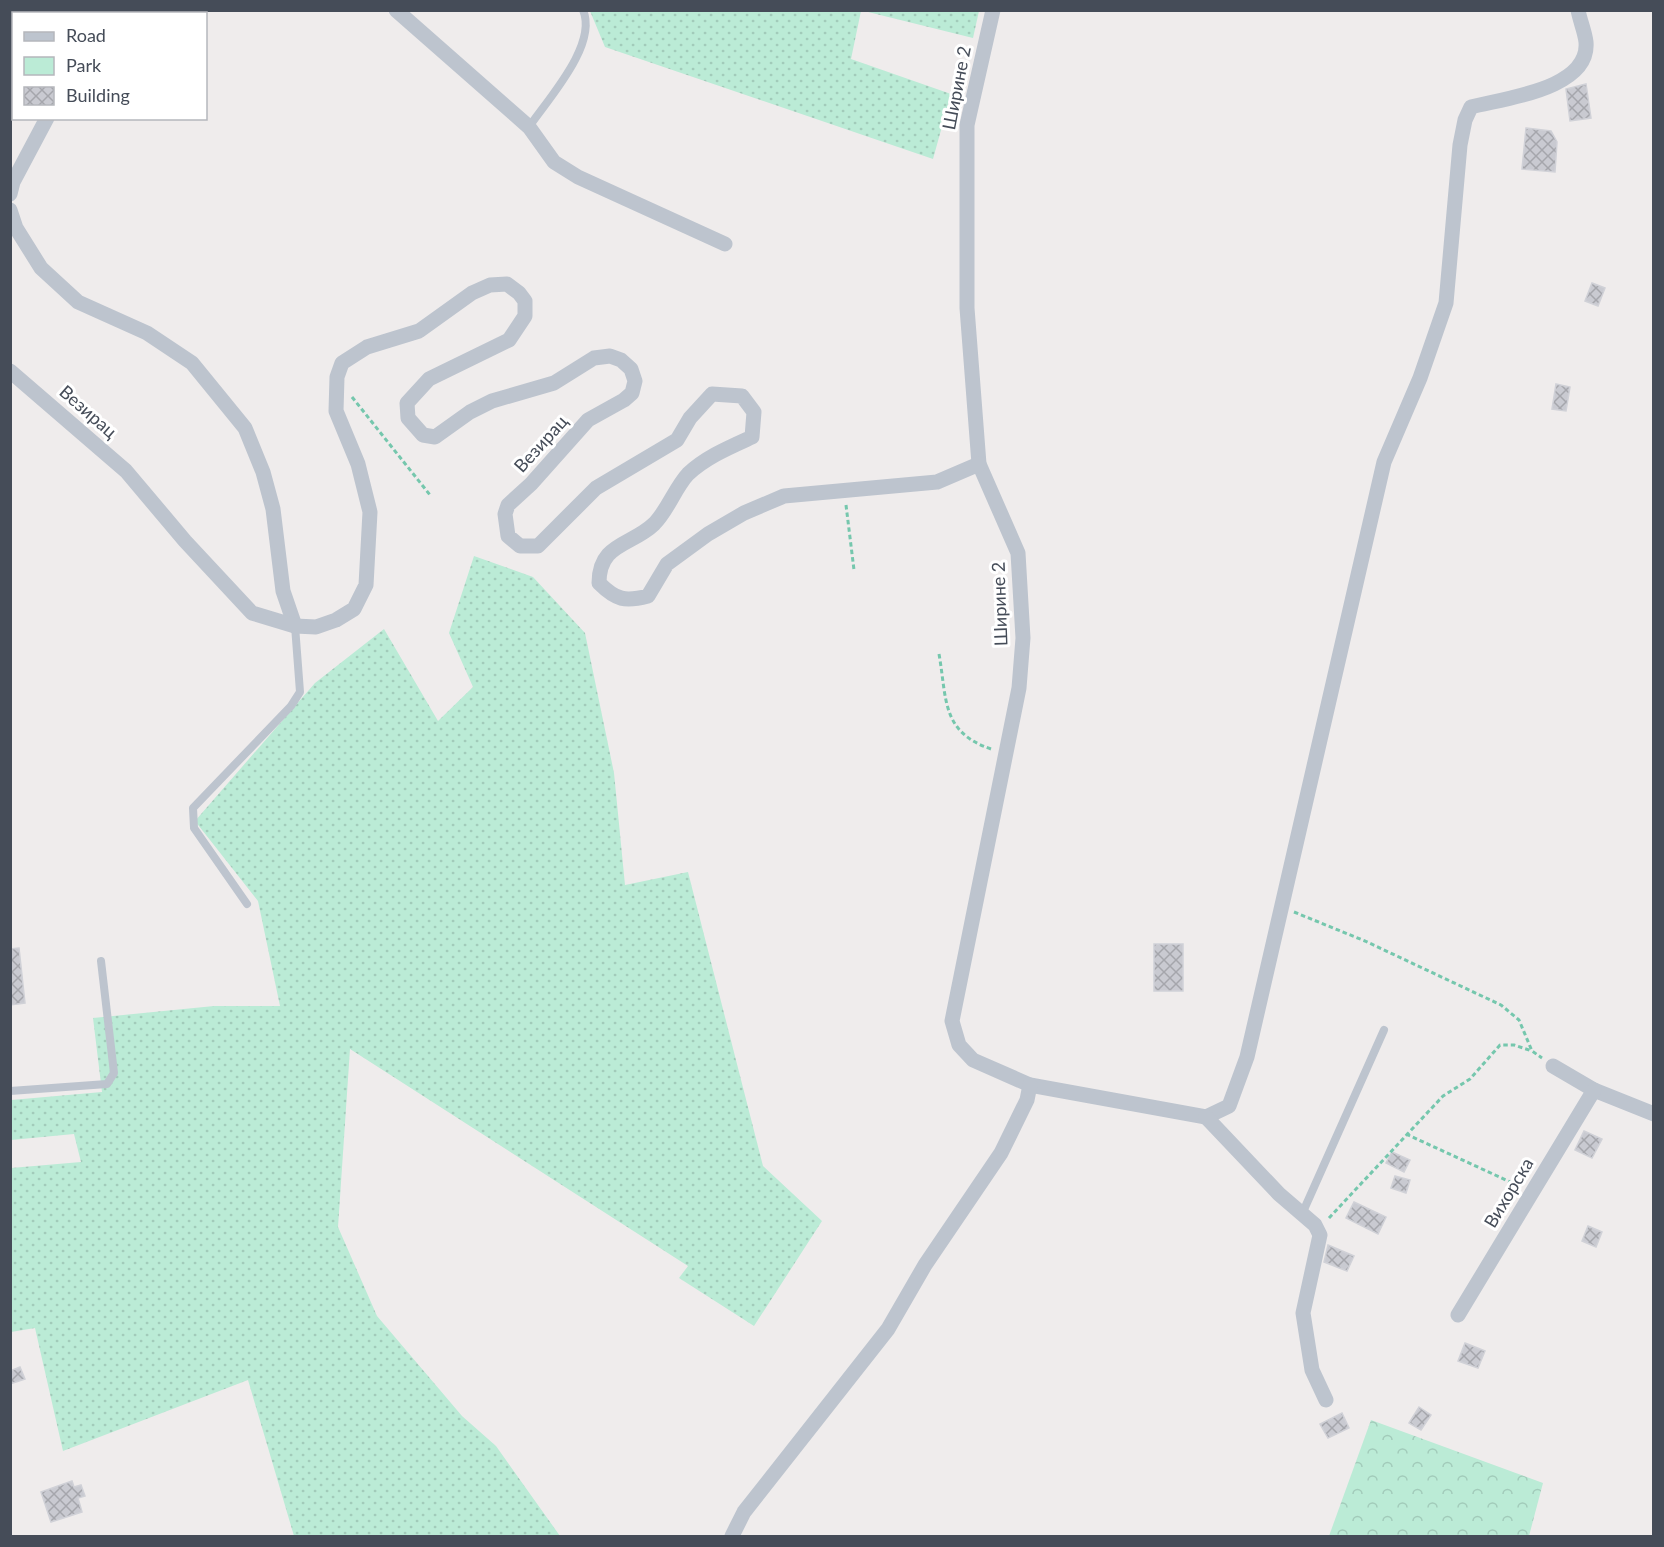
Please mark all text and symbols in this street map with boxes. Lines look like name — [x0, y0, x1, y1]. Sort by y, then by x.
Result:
legend — [12, 12, 207, 120]
text: Road — [66, 24, 106, 46]
street label: Ширине 2 — [937, 44, 975, 131]
text: Park — [66, 54, 102, 76]
text: Building — [66, 84, 130, 106]
street label: Везирац — [55, 380, 122, 442]
street label: Везирац — [509, 410, 572, 476]
street label: Ширине 2 — [987, 561, 1011, 647]
street label: Вихорска — [1479, 1154, 1538, 1231]

